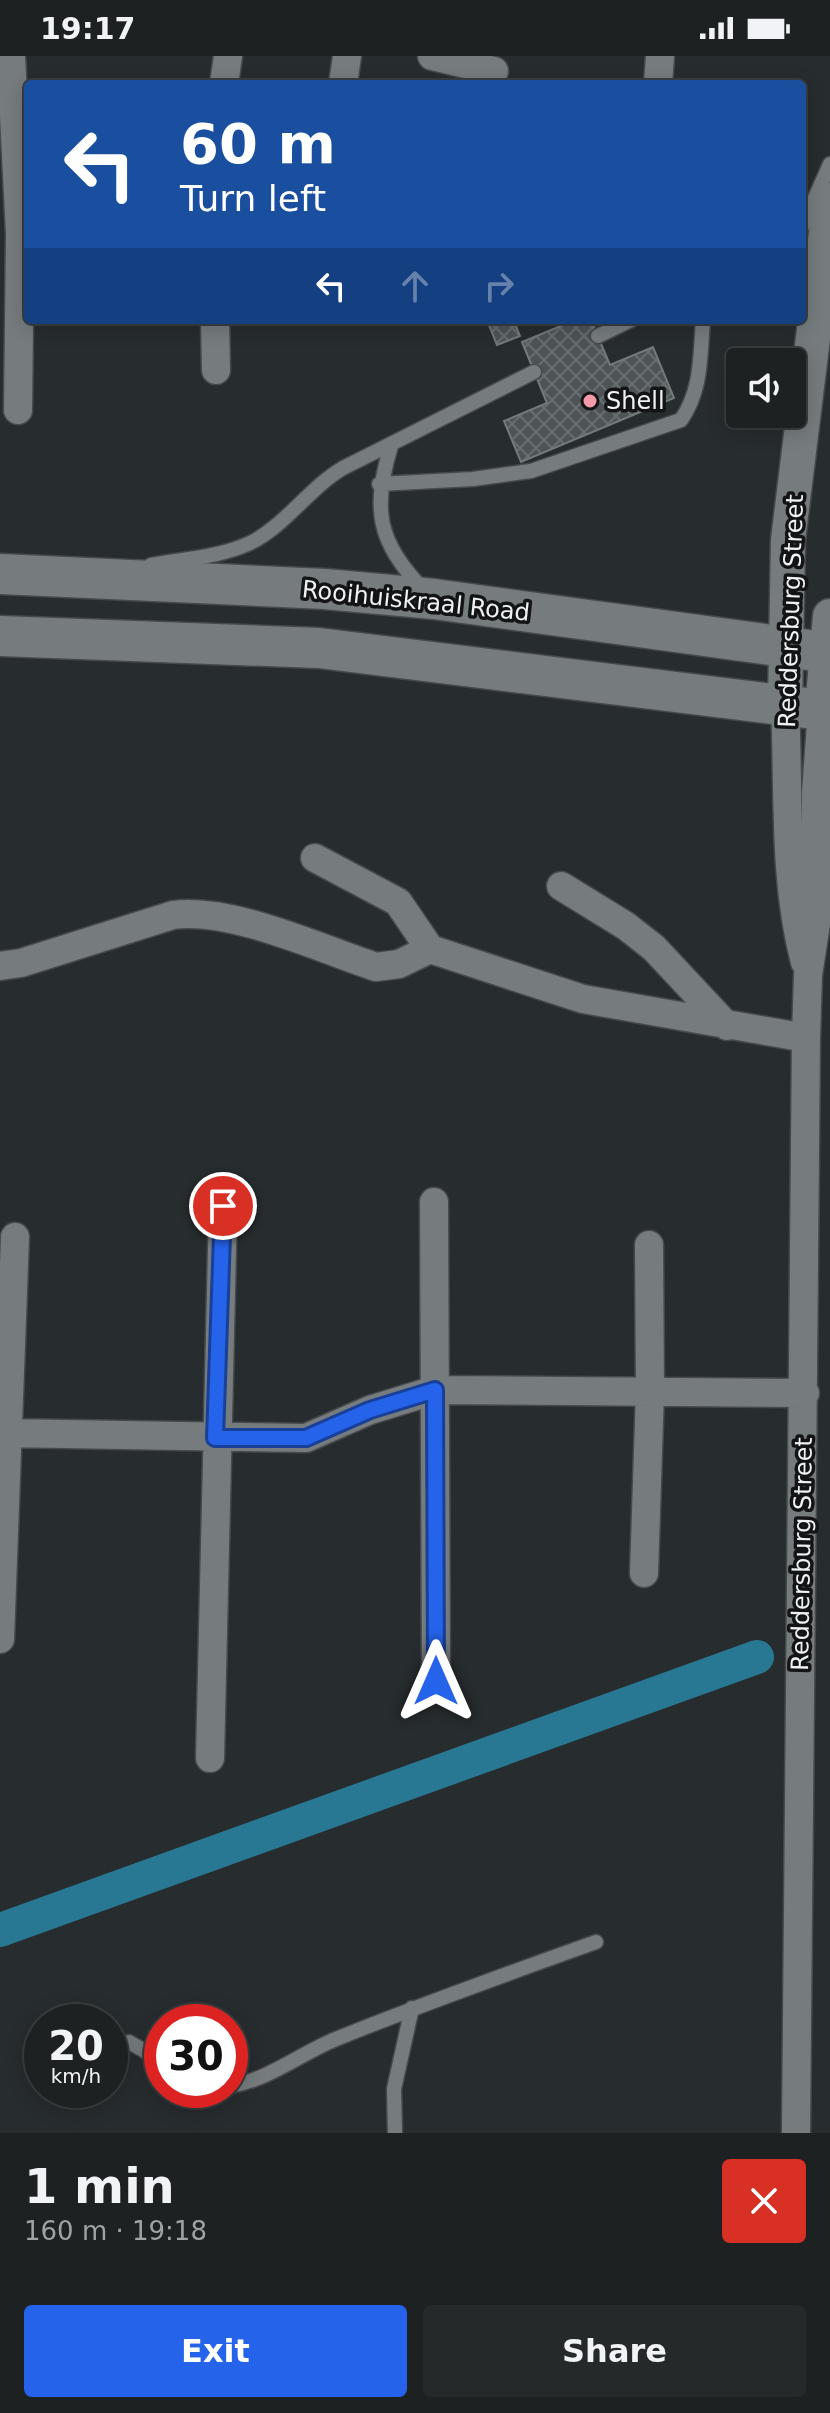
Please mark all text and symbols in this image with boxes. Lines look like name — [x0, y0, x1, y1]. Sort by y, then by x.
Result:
text: 19:17 — [40, 11, 136, 46]
text: 60 m — [180, 111, 336, 176]
icon: left — [48, 112, 152, 216]
text: Turn left — [180, 178, 326, 219]
icon: left — [309, 264, 353, 308]
icon: ahead — [393, 264, 437, 308]
icon: right — [477, 264, 521, 308]
map controls — [726, 348, 806, 428]
button: sound — [726, 348, 806, 428]
place label: Shell — [606, 387, 665, 415]
marker: Shell — [581, 392, 599, 410]
street label: Reddersburg Street — [773, 494, 809, 728]
street label: Rooihuiskraal Road — [301, 575, 531, 627]
pin — [189, 1172, 257, 1240]
icon: arrive — [201, 1184, 245, 1228]
street label: Reddersburg Street — [786, 1437, 818, 1671]
position arrow — [394, 1639, 478, 1723]
speed limit sign: 30 — [144, 2004, 248, 2108]
text: 20 — [48, 2023, 104, 2069]
text: km/h — [51, 2064, 101, 2088]
text: 1 min — [24, 2158, 175, 2214]
button: close — [722, 2159, 806, 2243]
text: 160 m · 19:18 — [24, 2216, 207, 2246]
button: Exit — [24, 2305, 407, 2397]
button: Share — [423, 2305, 806, 2397]

